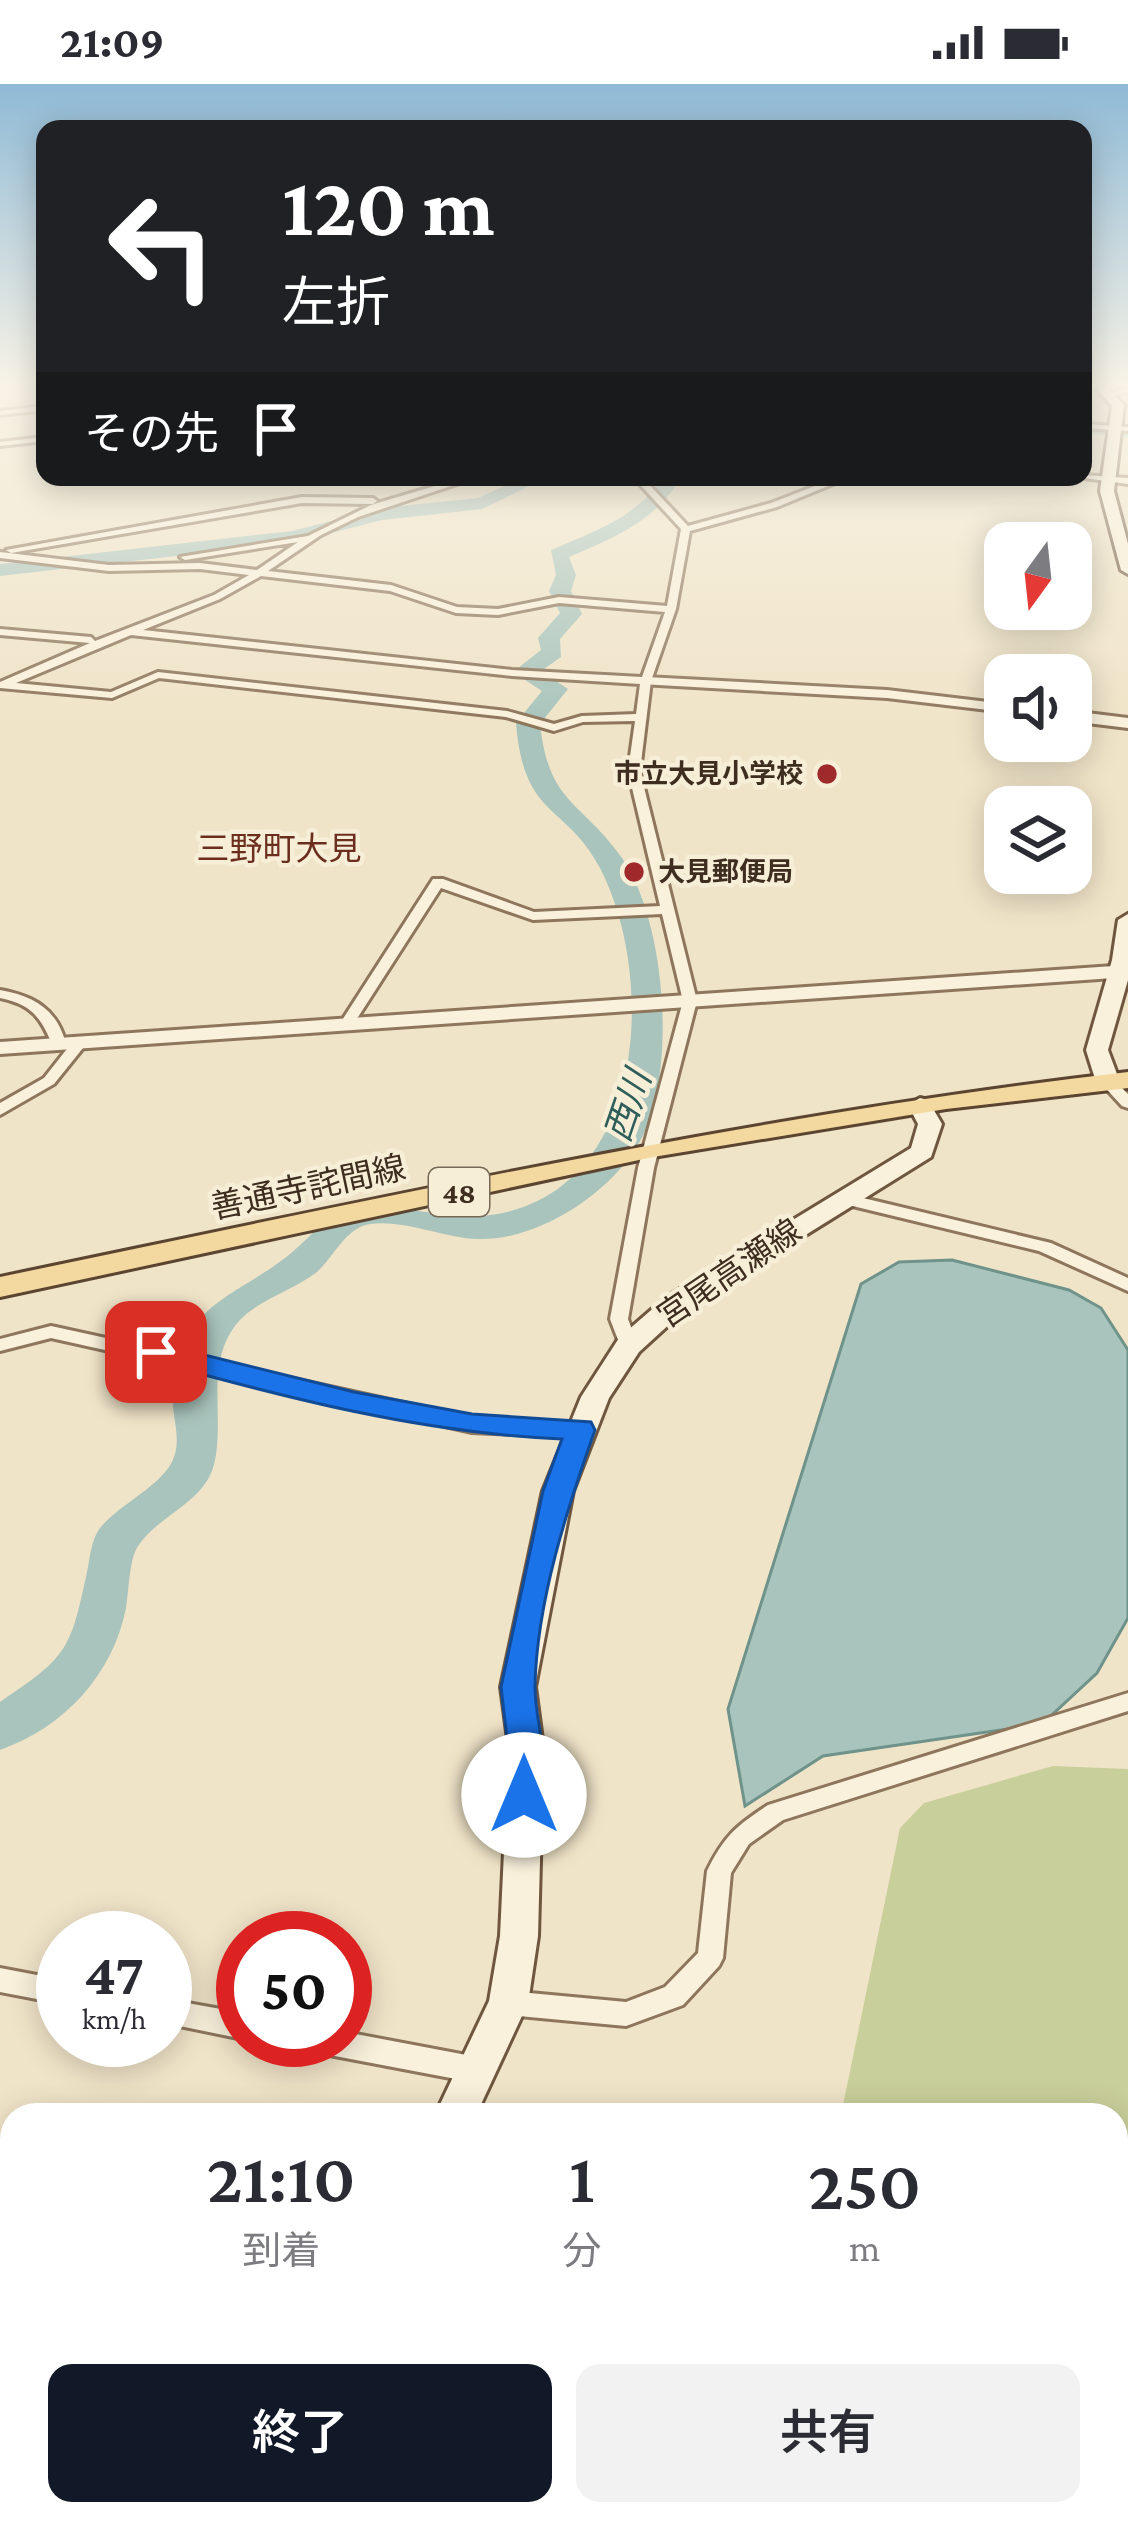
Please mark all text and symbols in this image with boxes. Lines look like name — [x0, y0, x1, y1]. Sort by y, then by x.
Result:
text: 21:09 — [60, 17, 164, 67]
text: 120 m — [282, 160, 495, 253]
icon: left — [84, 168, 240, 324]
text: 左折 — [282, 273, 390, 333]
icon: arrive — [243, 396, 309, 462]
text: その先 — [84, 409, 219, 459]
north arrow — [984, 522, 1092, 630]
map controls — [984, 522, 1092, 894]
button: sound — [984, 654, 1092, 762]
place label: 市立大見小学校 — [614, 759, 803, 789]
marker: 市立大見小学校 — [814, 761, 840, 787]
button: layers — [984, 786, 1092, 894]
district label: 三野町大見 — [197, 830, 362, 867]
place label: 大見郵便局 — [658, 857, 793, 887]
marker: 大見郵便局 — [621, 859, 647, 885]
water label: 西川 — [597, 1062, 660, 1147]
street label: 善通寺詫間線 — [207, 1148, 409, 1226]
road number: 48 — [429, 1168, 489, 1216]
street label: 宮尾高瀬線 — [650, 1212, 808, 1334]
pin — [105, 1301, 207, 1403]
icon: arrive — [123, 1319, 189, 1385]
position arrow — [461, 1732, 587, 1858]
speed limit sign: 50 — [216, 1911, 372, 2067]
text: 47 — [84, 1940, 144, 2007]
text: km/h — [82, 2002, 146, 2035]
text: 21:10 — [207, 2137, 355, 2217]
text: 1 — [569, 2137, 595, 2217]
text: 250 — [808, 2144, 921, 2224]
text: m — [849, 2226, 880, 2269]
text: 到着 — [242, 2229, 320, 2272]
text: 分 — [562, 2229, 601, 2272]
button: 終了 — [48, 2364, 552, 2502]
button: 共有 — [576, 2364, 1080, 2502]

